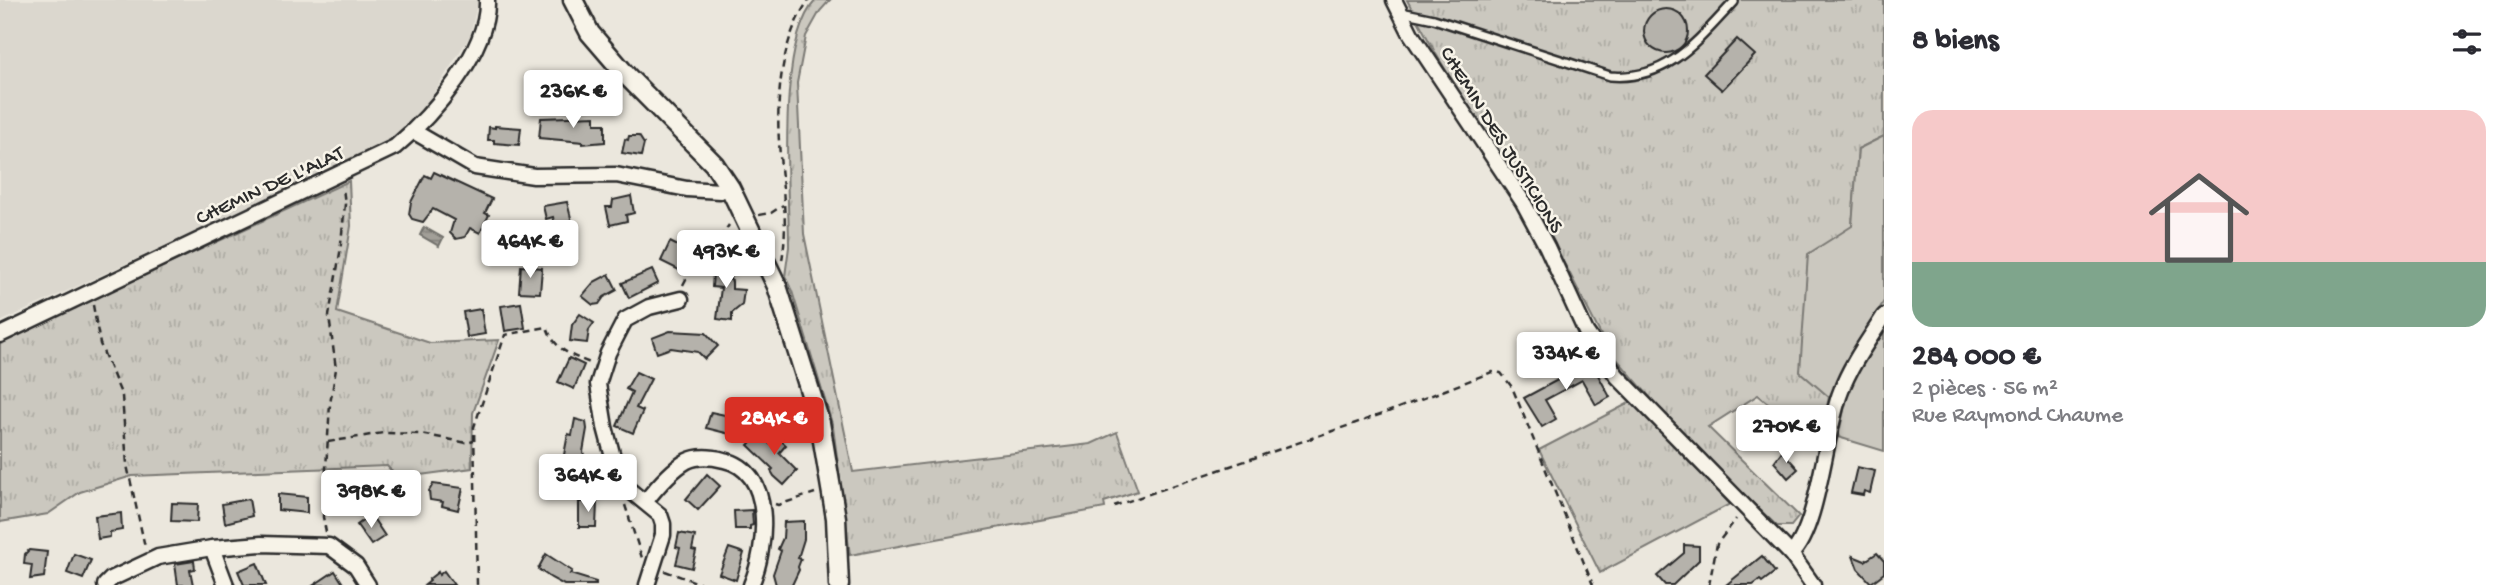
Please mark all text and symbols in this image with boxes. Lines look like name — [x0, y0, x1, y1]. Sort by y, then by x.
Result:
icon: filters — [2448, 23, 2486, 61]
text: 8 biens — [1912, 25, 1999, 60]
street label: CHEMIN DES JUSTICIONS — [1432, 43, 1568, 239]
pin: 236K € — [516, 71, 630, 130]
text: 236K € — [540, 79, 606, 106]
street label: CHEMIN DE L'ALAT — [193, 142, 349, 232]
icon: home — [2136, 155, 2262, 281]
pin: 464K € — [473, 220, 587, 280]
text: 464K € — [497, 229, 563, 256]
pin: 493K € — [669, 230, 783, 290]
text: 493K € — [693, 239, 759, 266]
pin: 334K € — [1509, 332, 1623, 392]
text: 334K € — [1533, 341, 1599, 368]
text: 284 000 € — [1912, 341, 2041, 376]
text: 2 pièces · 56 m² — [1912, 376, 2058, 403]
pin: 284K € — [717, 398, 831, 457]
text: Rue Raymond Chaume — [1912, 403, 2123, 430]
text: 284K € — [741, 406, 807, 433]
pin: 270K € — [1729, 406, 1843, 465]
text: 270K € — [1752, 414, 1820, 441]
pin: 364K € — [531, 454, 645, 514]
text: 364K € — [555, 463, 621, 490]
pin: 398K € — [314, 470, 428, 530]
text: 398K € — [337, 479, 405, 506]

